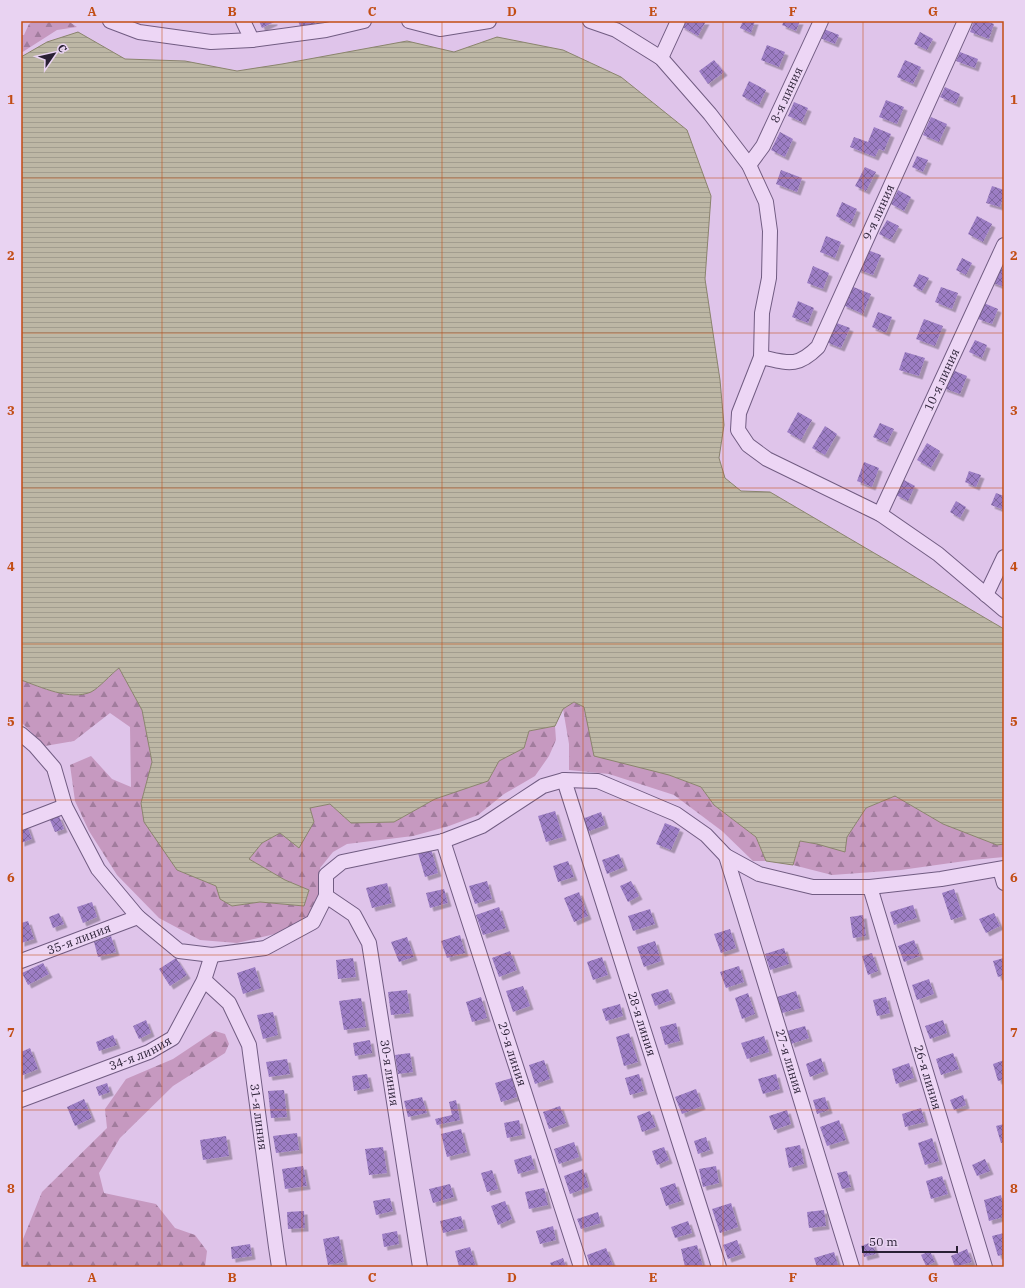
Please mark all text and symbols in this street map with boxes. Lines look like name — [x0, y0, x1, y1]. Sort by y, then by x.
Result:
text: A — [87, 3, 97, 20]
text: B — [227, 3, 237, 20]
text: C — [368, 3, 377, 20]
text: D — [507, 3, 517, 20]
text: E — [649, 3, 657, 20]
text: F — [789, 3, 797, 20]
text: G — [928, 3, 938, 20]
north arrow — [34, 34, 74, 74]
text: С — [54, 41, 70, 55]
street label: 8-я линия — [767, 64, 806, 125]
text: 1 — [7, 91, 15, 108]
text: 1 — [1010, 91, 1018, 108]
street label: 9-я линия — [859, 182, 897, 242]
text: 2 — [7, 247, 15, 264]
text: 2 — [1010, 247, 1018, 264]
street label: 10-я линия — [921, 346, 962, 413]
text: 3 — [7, 402, 15, 419]
text: 3 — [1010, 402, 1018, 419]
text: 4 — [7, 558, 15, 575]
text: 4 — [1010, 558, 1018, 575]
text: 5 — [7, 713, 15, 730]
text: 5 — [1010, 713, 1018, 730]
text: 6 — [7, 869, 15, 886]
text: 6 — [1010, 869, 1018, 886]
street label: 35-я линия — [45, 920, 113, 958]
street label: 28-я линия — [625, 990, 659, 1058]
street label: 29-я линия — [495, 1020, 530, 1088]
text: 7 — [7, 1024, 15, 1041]
text: 7 — [1010, 1024, 1018, 1041]
street label: 27-я линия — [773, 1027, 807, 1096]
street label: 34-я линия — [107, 1033, 174, 1073]
street label: 30-я линия — [377, 1038, 403, 1107]
street label: 26-я линия — [911, 1043, 945, 1112]
street label: 31-я линия — [247, 1083, 271, 1151]
text: 8 — [7, 1180, 15, 1197]
text: 8 — [1010, 1180, 1018, 1197]
scale bar — [863, 1228, 957, 1254]
text: 50 m — [869, 1234, 898, 1249]
text: A — [87, 1269, 97, 1286]
text: B — [227, 1269, 237, 1286]
text: C — [368, 1269, 377, 1286]
text: D — [507, 1269, 517, 1286]
text: E — [649, 1269, 657, 1286]
text: F — [789, 1269, 797, 1286]
text: G — [928, 1269, 938, 1286]

